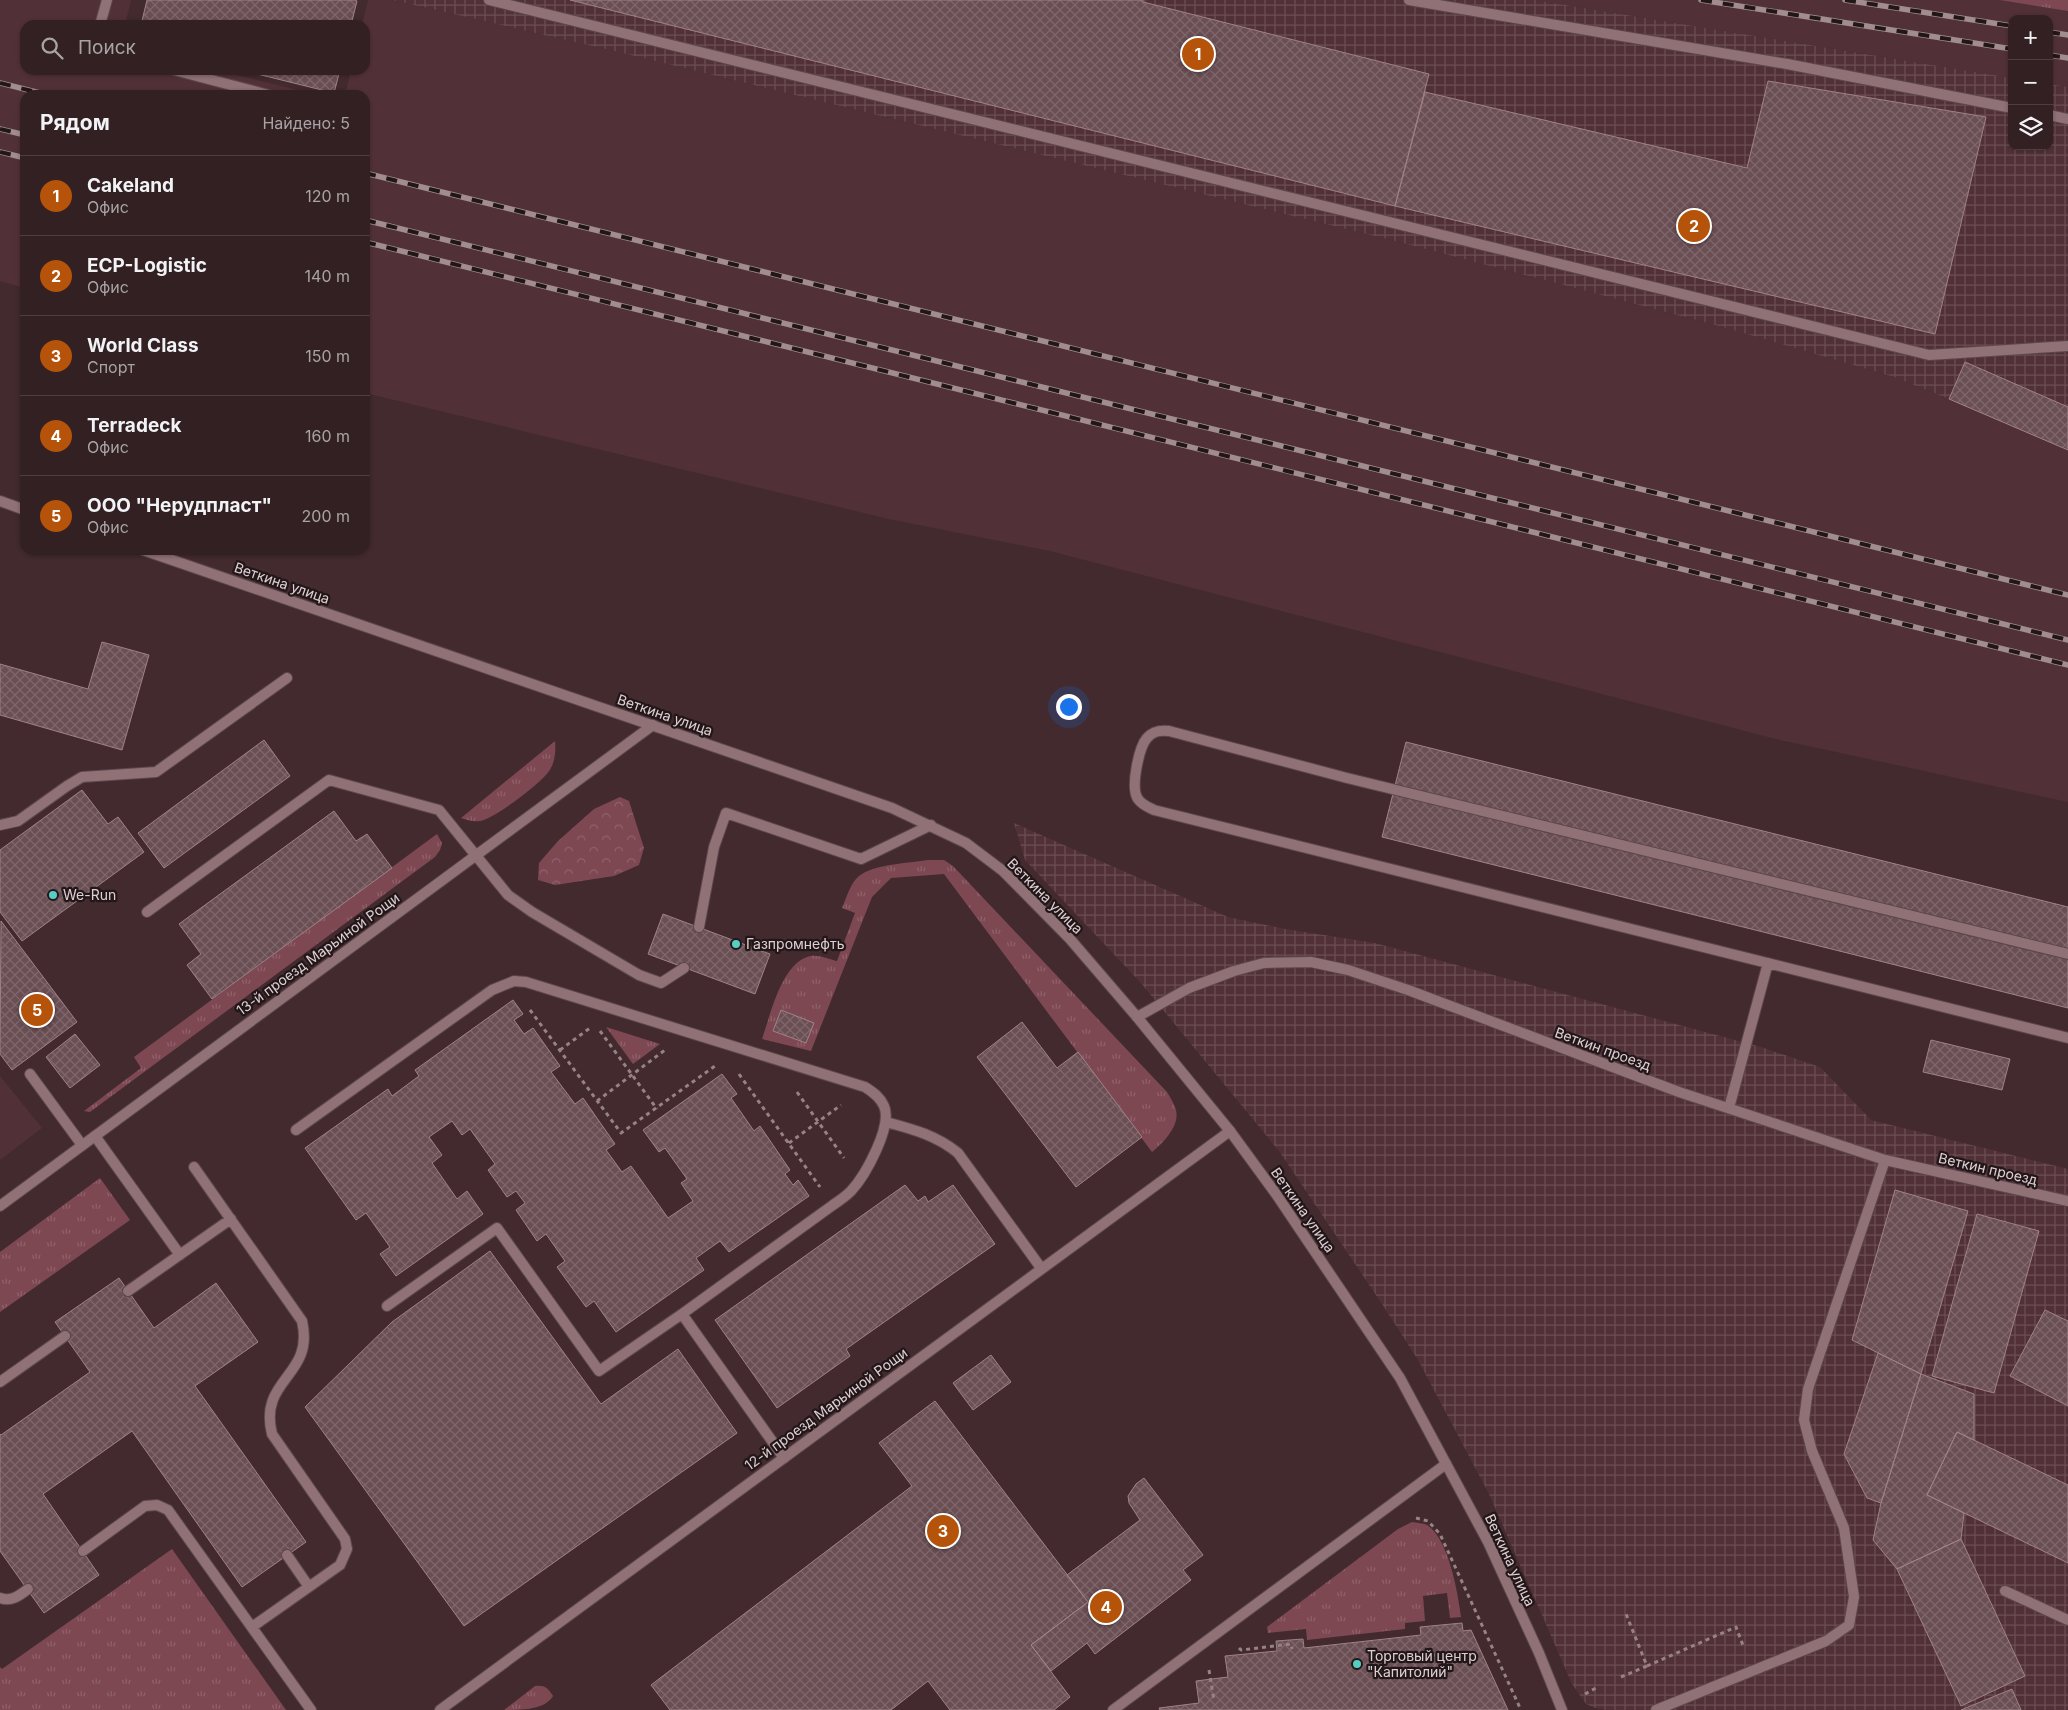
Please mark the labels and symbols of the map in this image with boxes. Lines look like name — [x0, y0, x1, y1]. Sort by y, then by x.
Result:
pin: 1 — [1182, 35, 1214, 73]
pin: 2 — [1678, 207, 1710, 245]
street label: Веткина улица — [232, 558, 332, 607]
street label: Веткина улица — [615, 690, 715, 739]
your location — [1056, 694, 1082, 720]
street label: Веткина улица — [1004, 854, 1087, 937]
place label: We-Run — [63, 886, 116, 903]
marker: We-Run — [47, 889, 59, 901]
street label: 13-й проезд Марьиной Рощи — [233, 889, 403, 1018]
place label: Газпромнефть — [746, 935, 845, 952]
marker: Газпромнефть — [730, 938, 742, 950]
pin: 5 — [21, 991, 53, 1029]
street label: Веткин проезд — [1553, 1023, 1654, 1074]
street label: Веткин проезд — [1937, 1149, 2040, 1188]
street label: Веткина улица — [1268, 1164, 1339, 1255]
street label: 12-й проезд Марьиной Рощи — [741, 1344, 910, 1473]
street label: Веткина улица — [1482, 1511, 1539, 1609]
pin: 3 — [927, 1512, 959, 1550]
pin: 4 — [1090, 1588, 1122, 1626]
place label: Торговый центр "Капитолий" — [1367, 1647, 1477, 1680]
marker: Торговый центр "Капитолий" — [1351, 1658, 1363, 1670]

